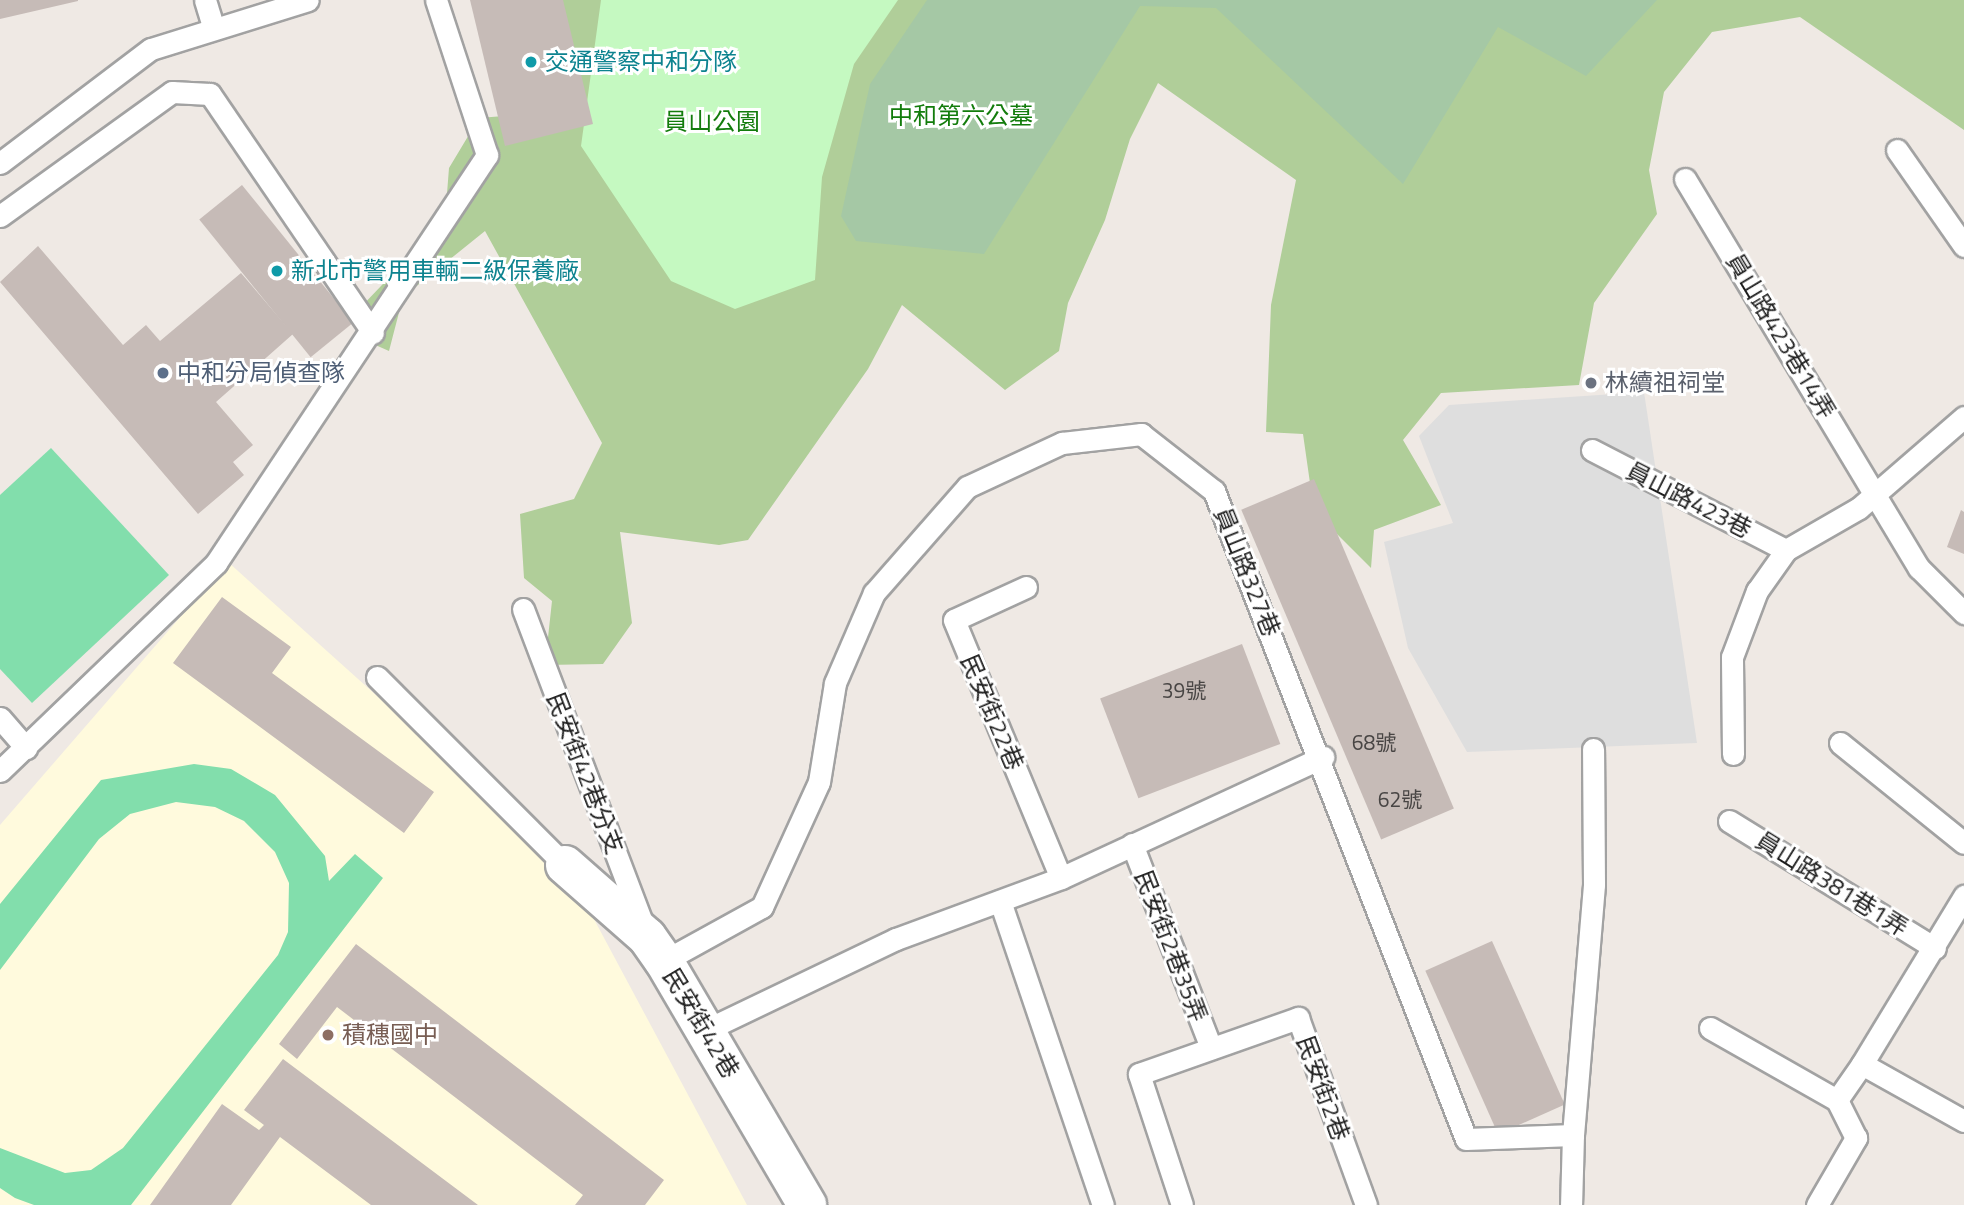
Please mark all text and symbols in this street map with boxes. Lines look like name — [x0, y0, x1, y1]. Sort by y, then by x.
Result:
place label: 交通警察中和分隊 — [545, 48, 737, 76]
marker: 交通警察中和分隊 — [523, 54, 539, 70]
park label: 中和第六公墓 — [889, 102, 1033, 130]
park label: 員山公園 — [664, 108, 760, 136]
street label: 員山路423巷14弄 — [1720, 248, 1842, 424]
place label: 新北市警用車輛二級保養廠 — [291, 257, 579, 285]
marker: 新北市警用車輛二級保養廠 — [269, 263, 285, 279]
place label: 中和分局偵查隊 — [177, 359, 345, 387]
marker: 中和分局偵查隊 — [155, 365, 171, 381]
place label: 林續祖祠堂 — [1605, 369, 1725, 397]
marker: 林續祖祠堂 — [1583, 375, 1599, 391]
street label: 員山路423巷 — [1622, 456, 1756, 544]
street label: 員山路327巷 — [1208, 503, 1286, 641]
street label: 民安街22巷 — [955, 650, 1029, 774]
house number: 39號 — [1162, 677, 1206, 703]
street label: 民安街42巷分支 — [541, 688, 629, 858]
house number: 68號 — [1352, 729, 1396, 755]
house number: 62號 — [1378, 786, 1422, 812]
street label: 員山路381巷1弄 — [1751, 826, 1913, 942]
street label: 民安街2巷35弄 — [1129, 866, 1213, 1026]
street label: 民安街42巷 — [657, 963, 745, 1083]
place label: 積穗國中 — [342, 1021, 438, 1049]
marker: 積穗國中 — [320, 1027, 336, 1043]
street label: 民安街2巷 — [1291, 1032, 1355, 1144]

